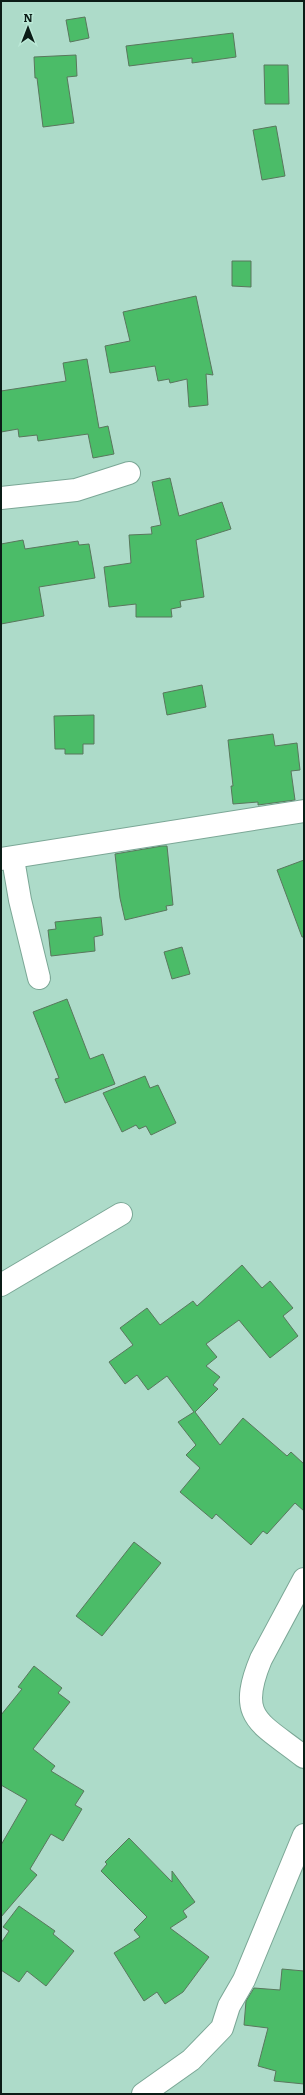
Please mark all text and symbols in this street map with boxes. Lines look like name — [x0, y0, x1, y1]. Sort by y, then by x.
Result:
north arrow — [8, 8, 48, 48]
text: N — [23, 9, 33, 25]

